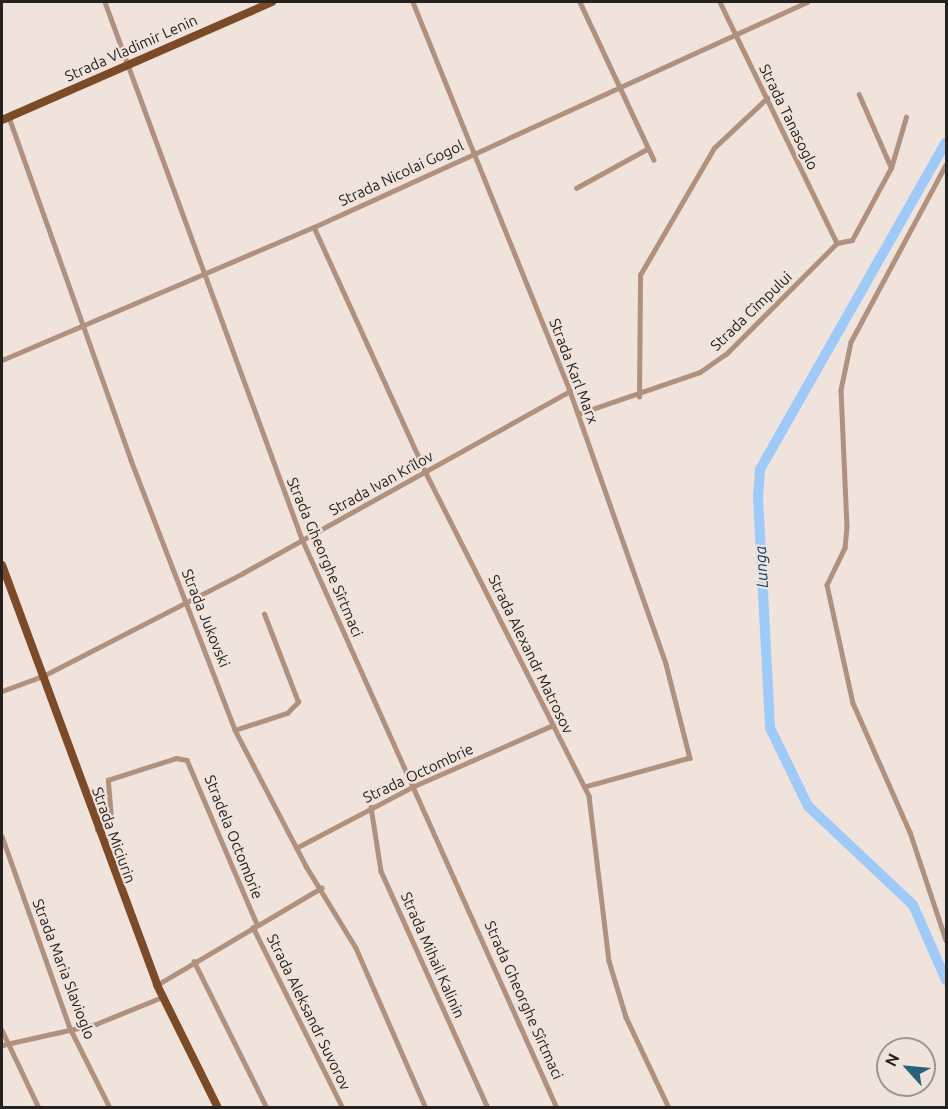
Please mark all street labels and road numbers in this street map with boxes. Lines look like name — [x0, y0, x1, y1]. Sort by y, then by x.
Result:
street label: Strada Vladimir Lenin — [62, 11, 200, 85]
street label: Strada Tanasoglo — [756, 61, 822, 173]
street label: Strada Nicolai Gogol — [336, 136, 466, 210]
street label: Strada Cîmpului — [707, 268, 795, 354]
street label: Strada Karl Marx — [546, 316, 602, 426]
street label: Strada Ivan Krîlov — [326, 447, 436, 519]
street label: Strada Gheorghe Sîrtmaci — [283, 475, 367, 639]
street label: Strada Jukovski — [178, 566, 234, 670]
street label: Strada Alexandr Matrosov — [485, 572, 577, 736]
street label: Strada Octombrie — [360, 740, 476, 806]
street label: Stradela Octombrie — [201, 772, 267, 902]
street label: Strada Miciurin — [88, 785, 140, 885]
street label: Strada Mihail Kalinin — [397, 889, 469, 1021]
street label: Strada Maria Slavioglo — [29, 896, 99, 1042]
street label: Strada Gheorghe Sîrtmaci — [481, 918, 567, 1082]
street label: Strada Aleksandr Suvorov — [263, 931, 355, 1093]

